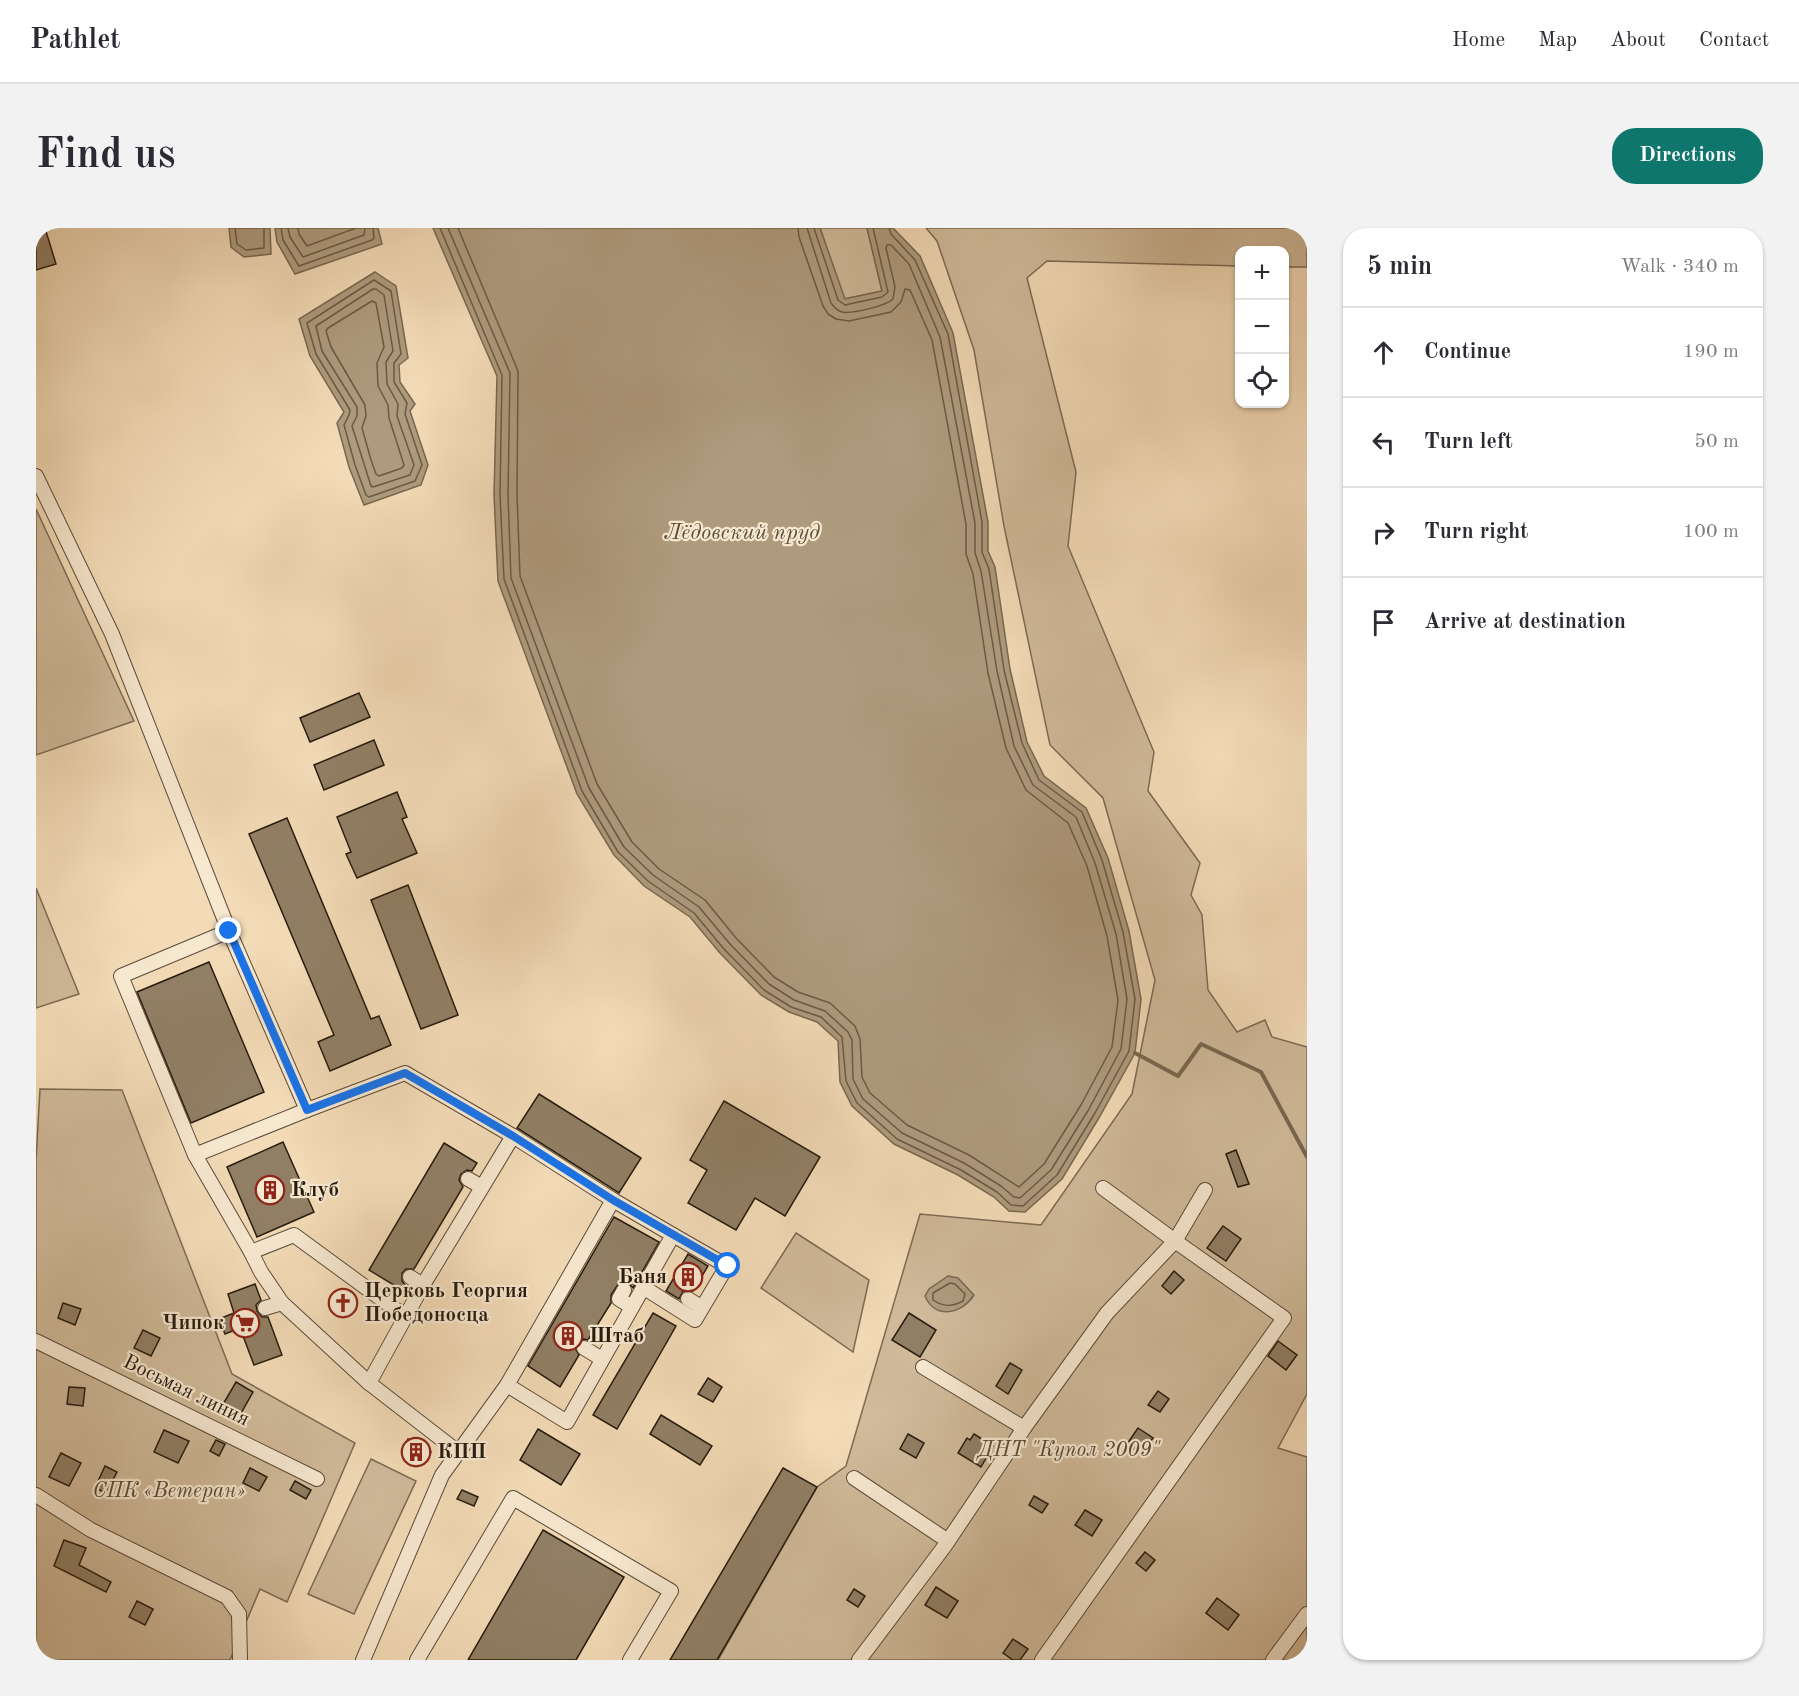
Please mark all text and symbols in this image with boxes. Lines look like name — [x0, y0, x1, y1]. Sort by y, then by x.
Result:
text: Pathlet — [30, 27, 121, 55]
text: Home — [1452, 30, 1505, 51]
text: Map — [1538, 30, 1577, 51]
text: About — [1610, 30, 1666, 51]
text: Contact — [1699, 30, 1769, 51]
button: Directions — [1612, 128, 1763, 184]
text: Find us — [36, 135, 175, 177]
map controls — [1235, 246, 1289, 408]
button: + — [1235, 246, 1289, 300]
text: 5 min — [1367, 254, 1432, 280]
text: Walk · 340 m — [1620, 257, 1739, 277]
button: − — [1235, 300, 1289, 354]
icon: ahead — [1367, 336, 1400, 369]
text: Continue — [1424, 341, 1511, 363]
text: 190 m — [1683, 342, 1739, 362]
button: locate — [1235, 354, 1289, 408]
icon: left — [1367, 426, 1400, 459]
text: Turn left — [1424, 431, 1513, 453]
text: 50 m — [1694, 432, 1739, 452]
icon: right — [1367, 516, 1400, 549]
text: Turn right — [1424, 521, 1528, 543]
water label: Лёдовский пруд — [664, 522, 820, 544]
text: 100 m — [1683, 522, 1739, 542]
icon: arrive — [1367, 606, 1400, 639]
text: Arrive at destination — [1424, 611, 1626, 633]
route end — [215, 917, 241, 943]
building icon: Клуб — [254, 1174, 286, 1206]
place label: Клуб — [291, 1180, 339, 1201]
route start — [714, 1252, 740, 1278]
building icon: Баня — [672, 1261, 704, 1293]
place label: Баня — [618, 1267, 667, 1288]
place label: Церковь Георгия Победоносца — [364, 1281, 528, 1326]
church icon: Церковь Георгия Победоносца — [327, 1287, 359, 1319]
supermarket icon: Чипок — [229, 1307, 261, 1339]
place label: Чипок — [162, 1313, 224, 1334]
building icon: Штаб — [552, 1320, 584, 1352]
place label: Штаб — [589, 1326, 644, 1347]
street label: Восьмая линия — [120, 1351, 253, 1431]
building icon: КПП — [400, 1436, 432, 1468]
park label: ДНТ "Купол 2009" — [975, 1440, 1161, 1461]
place label: КПП — [437, 1442, 487, 1463]
park label: СПК «Ветеран» — [93, 1481, 245, 1502]

